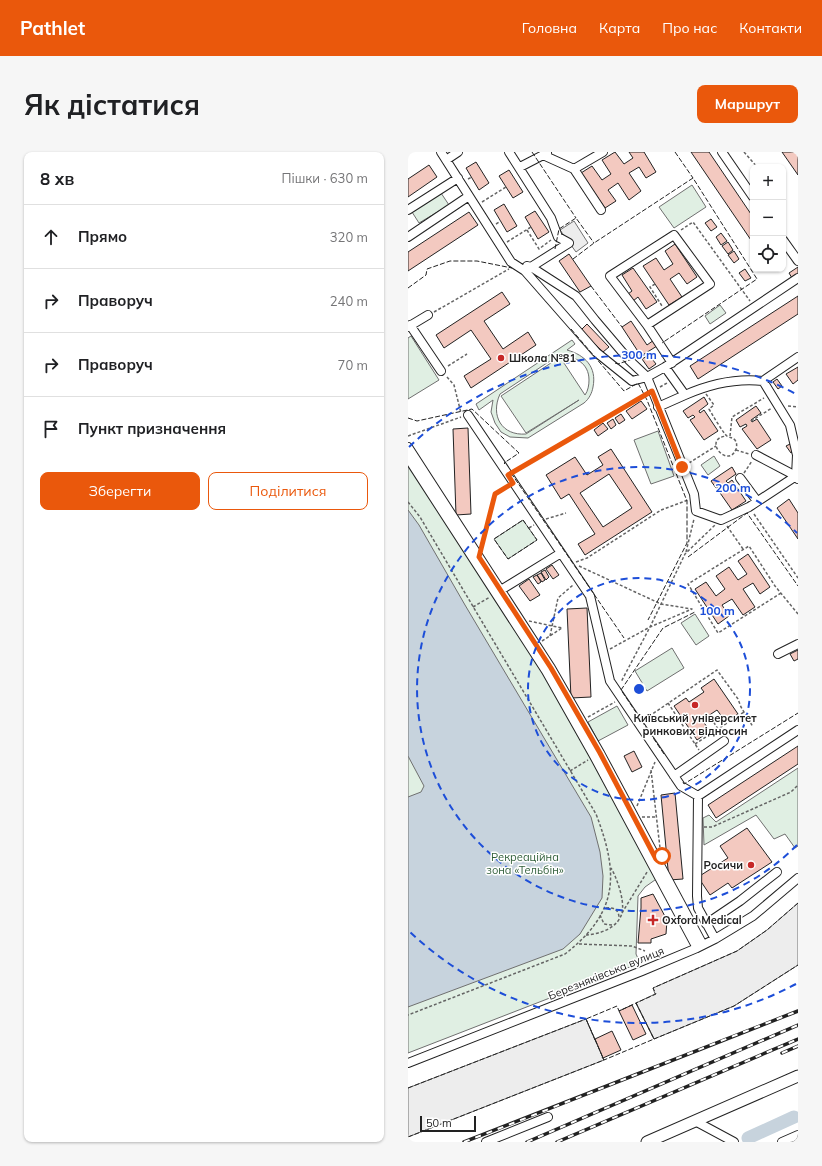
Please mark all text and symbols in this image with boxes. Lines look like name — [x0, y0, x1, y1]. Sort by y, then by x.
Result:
text: Pathlet — [20, 16, 85, 40]
text: Головна — [522, 19, 577, 37]
text: Карта — [599, 19, 640, 37]
text: Про нас — [662, 19, 717, 37]
text: Контакти — [739, 19, 802, 37]
button: Маршрут — [697, 85, 798, 123]
text: Як дістатися — [24, 87, 200, 122]
map controls — [750, 164, 786, 272]
button: + — [750, 164, 786, 200]
text: 8 хв — [40, 168, 74, 189]
text: Пішки · 630 m — [281, 170, 368, 186]
button: − — [750, 200, 786, 236]
icon: ahead — [40, 226, 62, 248]
text: Прямо — [78, 227, 127, 246]
text: 320 m — [330, 229, 368, 245]
button: locate — [750, 236, 786, 272]
icon: right — [40, 290, 62, 312]
text: Праворуч — [78, 291, 153, 310]
text: 240 m — [330, 293, 368, 309]
text: 300 m — [621, 347, 657, 362]
place label: Школа №81 — [509, 351, 576, 365]
marker: Школа №81 — [496, 353, 506, 363]
icon: right — [40, 354, 62, 376]
text: Праворуч — [78, 355, 153, 374]
text: 70 m — [338, 357, 368, 373]
icon: arrive — [40, 418, 62, 440]
text: Пункт призначення — [78, 419, 226, 438]
route end — [673, 458, 691, 476]
button: Зберегти — [40, 472, 200, 510]
button: Поділитися — [208, 472, 368, 510]
text: 200 m — [715, 480, 751, 495]
text: 100 m — [699, 603, 735, 618]
centre of rings — [632, 682, 646, 696]
marker: Київський університет ринкових відносин — [690, 700, 700, 710]
place label: Київський університет ринкових відносин — [633, 711, 757, 738]
route start — [653, 847, 671, 865]
park label: Рекреаційна зона «Тельбін» — [486, 850, 564, 877]
place label: Росичи — [704, 858, 743, 872]
marker: Росичи — [746, 860, 756, 870]
place label: Oxford Medical — [662, 913, 742, 927]
marker: Oxford Medical — [647, 914, 659, 926]
street label: Березняківська вулиця — [546, 943, 666, 1003]
scale bar — [420, 1114, 476, 1133]
text: 50 m — [426, 1116, 452, 1130]

